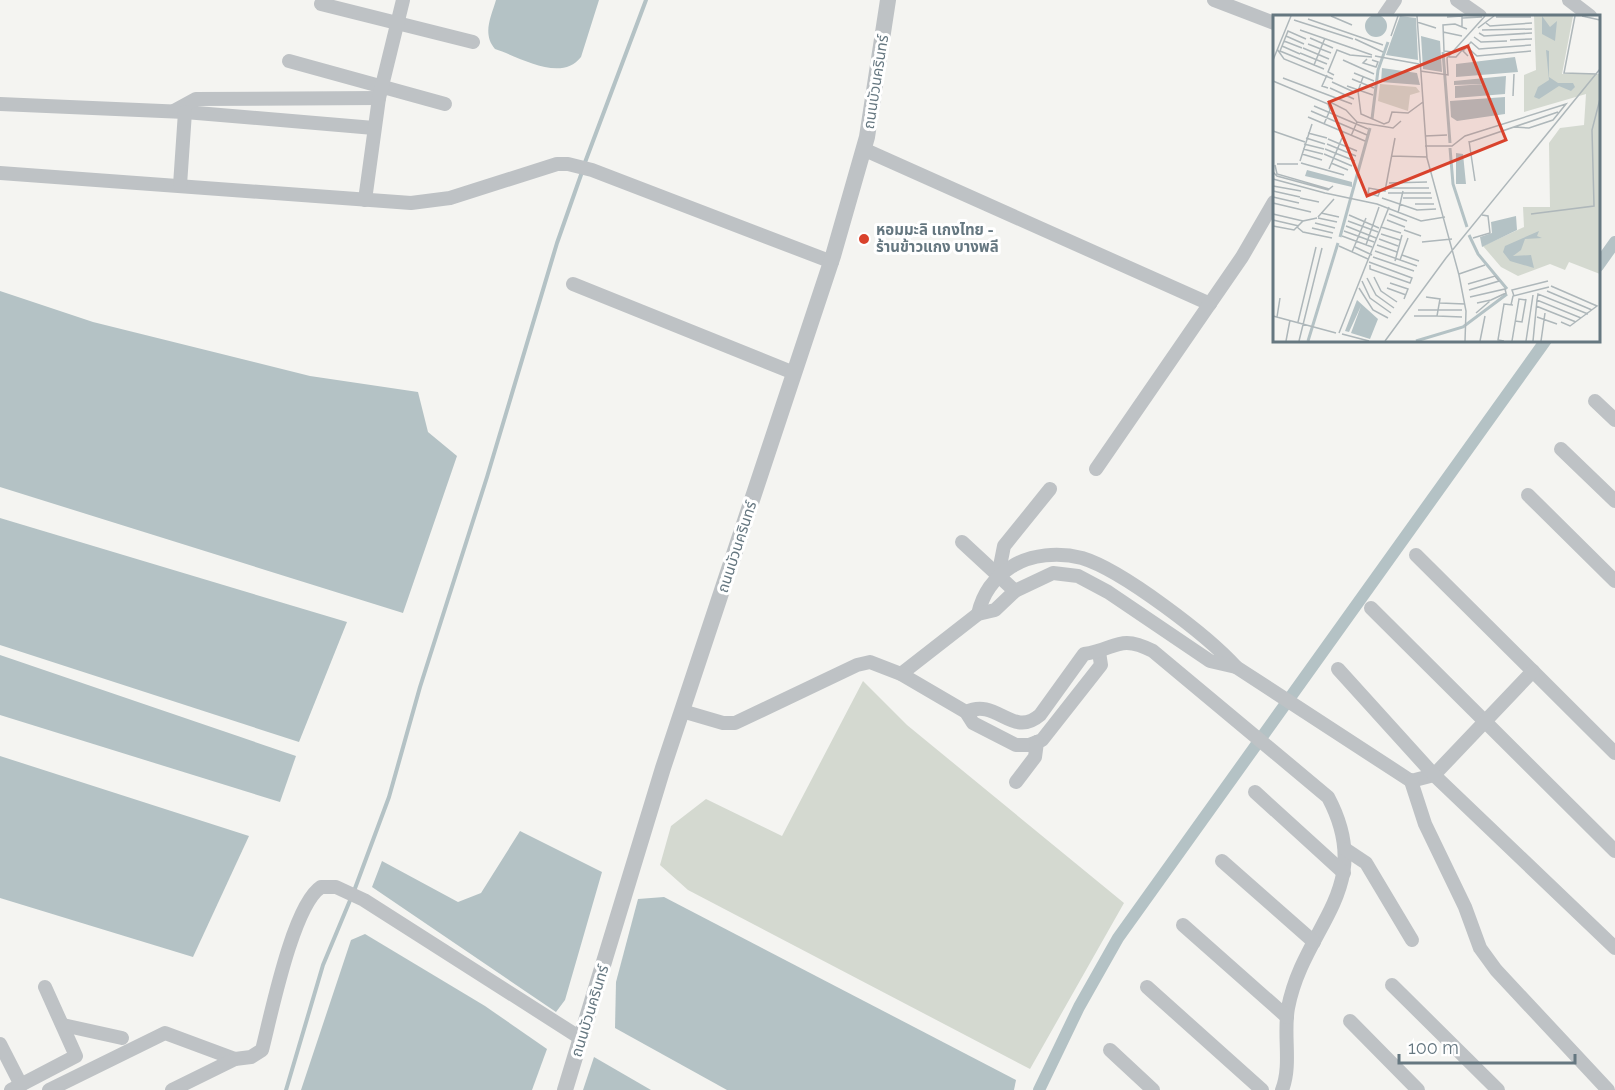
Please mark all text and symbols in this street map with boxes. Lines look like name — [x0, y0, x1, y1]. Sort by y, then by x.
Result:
inset map — [1273, 15, 1600, 342]
street label: ถนนบัวนครินทร์ — [860, 33, 892, 130]
place label: หอมมะลิ เเกงไทย - ร้านข้าวแกง บางพลี — [876, 221, 999, 256]
marker: หอมมะลิ เเกงไทย - ร้านข้าวแกง บางพลี — [857, 232, 871, 246]
street label: ถนนบัวนครินทร์ — [714, 498, 760, 595]
street label: ถนนบัวนครินทร์ — [567, 962, 613, 1059]
scale bar — [1399, 1027, 1574, 1065]
text: 100 m — [1408, 1037, 1459, 1058]

